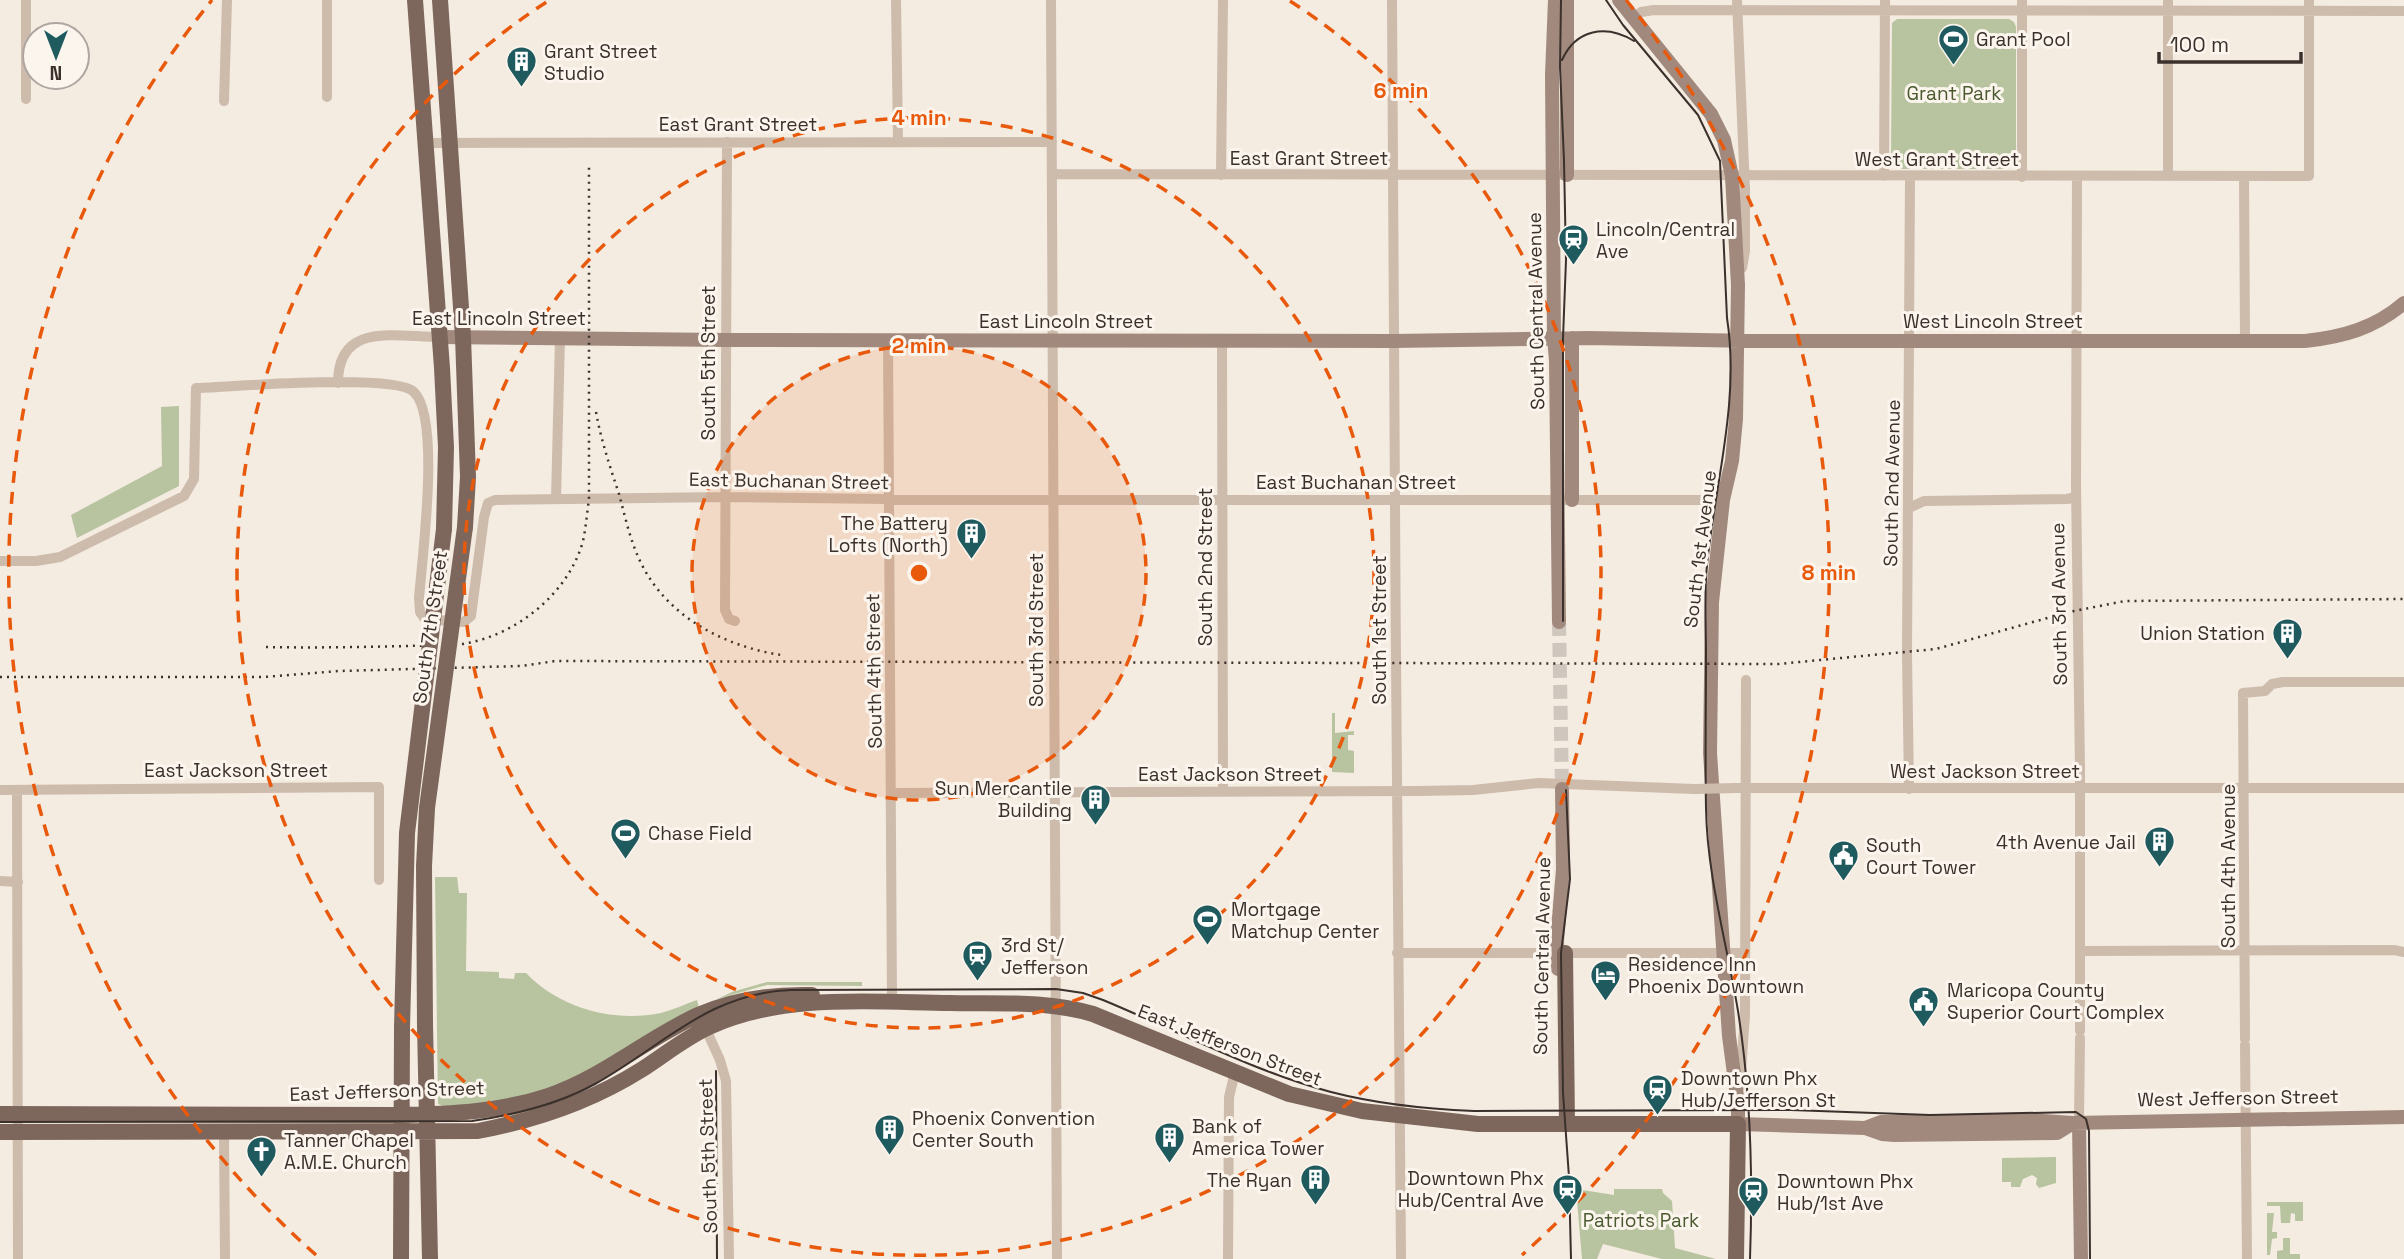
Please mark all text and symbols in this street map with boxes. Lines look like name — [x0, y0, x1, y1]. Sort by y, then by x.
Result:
north arrow — [21, 21, 91, 91]
scale bar — [2159, 21, 2301, 65]
sports icon: Grant Pool — [1936, 22, 1970, 66]
place label: Grant Pool — [1976, 27, 2071, 52]
text: 100 m — [2170, 31, 2229, 58]
place label: Grant Street Studio — [544, 39, 657, 86]
building icon: Grant Street Studio — [504, 45, 538, 89]
text: N — [50, 60, 62, 85]
text: 6 min — [1374, 77, 1428, 104]
park label: Grant Park — [1907, 81, 2001, 106]
text: 4 min — [891, 104, 947, 131]
street label: East Grant Street — [659, 112, 817, 137]
street label: East Grant Street — [1230, 146, 1388, 171]
street label: West Grant Street — [1855, 147, 2019, 172]
street label: South Central Avenue — [1522, 212, 1550, 410]
place label: Lincoln/Central Ave — [1596, 217, 1735, 264]
station icon: Lincoln/Central Ave — [1556, 223, 1590, 267]
street label: South 5th Street — [696, 286, 721, 441]
street label: East Lincoln Street — [412, 306, 586, 331]
street label: East Lincoln Street — [979, 309, 1153, 334]
street label: West Lincoln Street — [1903, 309, 2083, 334]
text: 2 min — [892, 332, 946, 359]
street label: South 2nd Avenue — [1878, 399, 1906, 567]
street label: East Buchanan Street — [689, 467, 889, 495]
street label: South 1st Avenue — [1678, 469, 1722, 629]
street label: East Buchanan Street — [1256, 470, 1456, 495]
street label: South 2nd Street — [1193, 488, 1218, 646]
place label: The Battery Lofts (North) — [828, 511, 948, 558]
building icon: The Battery Lofts (North) — [954, 517, 988, 561]
street label: South 3rd Avenue — [2045, 523, 2073, 685]
street label: South 7th Street — [407, 549, 453, 705]
street label: South 3rd Street — [1024, 553, 1049, 707]
street label: South 1st Street — [1367, 555, 1392, 705]
text: 8 min — [1802, 559, 1856, 586]
centre of rings — [907, 561, 931, 585]
street label: South 4th Street — [860, 593, 888, 749]
building icon: Union Station — [2271, 616, 2305, 660]
place label: Union Station — [2140, 621, 2265, 646]
street label: East Jackson Street — [144, 758, 328, 783]
street label: West Jackson Street — [1890, 759, 2080, 784]
street label: East Jackson Street — [1138, 762, 1322, 787]
place label: Sun Mercantile Building — [935, 776, 1072, 823]
building icon: Sun Mercantile Building — [1078, 782, 1112, 826]
street label: South 4th Avenue — [2216, 784, 2241, 948]
sports icon: Chase Field — [608, 816, 642, 860]
place label: Chase Field — [648, 821, 752, 846]
building icon: 4th Avenue Jail — [2142, 825, 2176, 869]
place label: 4th Avenue Jail — [1996, 830, 2136, 855]
place label: South Court Tower — [1866, 833, 1976, 880]
public building icon: South Court Tower — [1826, 839, 1860, 883]
street label: South Central Avenue — [1528, 857, 1556, 1055]
place label: Mortgage Matchup Center — [1231, 897, 1379, 944]
sports icon: Mortgage Matchup Center — [1191, 903, 1225, 947]
place label: 3rd St/ Jefferson — [1001, 933, 1088, 980]
station icon: 3rd St/ Jefferson — [961, 939, 995, 983]
place label: Residence Inn Phoenix Downtown — [1628, 952, 1804, 999]
hotel icon: Residence Inn Phoenix Downtown — [1588, 958, 1622, 1002]
place label: Maricopa County Superior Court Complex — [1947, 978, 2165, 1025]
public building icon: Maricopa County Superior Court Complex — [1907, 984, 1941, 1028]
street label: East Jefferson Street — [1134, 998, 1326, 1092]
place label: Downtown Phx Hub/Jefferson St — [1681, 1066, 1836, 1113]
station icon: Downtown Phx Hub/Jefferson St — [1641, 1072, 1675, 1116]
street label: East Jefferson Street — [289, 1075, 485, 1107]
street label: South 5th Street — [693, 1078, 723, 1234]
street label: West Jefferson Street — [2137, 1084, 2339, 1112]
place label: Phoenix Convention Center South — [912, 1106, 1095, 1153]
building icon: Phoenix Convention Center South — [872, 1112, 906, 1156]
place label: Bank of America Tower — [1192, 1114, 1324, 1161]
building icon: Bank of America Tower — [1152, 1120, 1186, 1164]
place label: Tanner Chapel A.M.E. Church — [284, 1128, 414, 1175]
church icon: Tanner Chapel A.M.E. Church — [244, 1134, 278, 1178]
building icon: The Ryan — [1298, 1163, 1332, 1207]
place label: Downtown Phx Hub/Central Ave — [1398, 1166, 1544, 1213]
place label: The Ryan — [1207, 1168, 1292, 1193]
place label: Downtown Phx Hub/1st Ave — [1777, 1169, 1914, 1216]
station icon: Downtown Phx Hub/Central Ave — [1550, 1172, 1584, 1216]
station icon: Downtown Phx Hub/1st Ave — [1737, 1175, 1771, 1219]
park label: Patriots Park — [1583, 1208, 1699, 1233]

